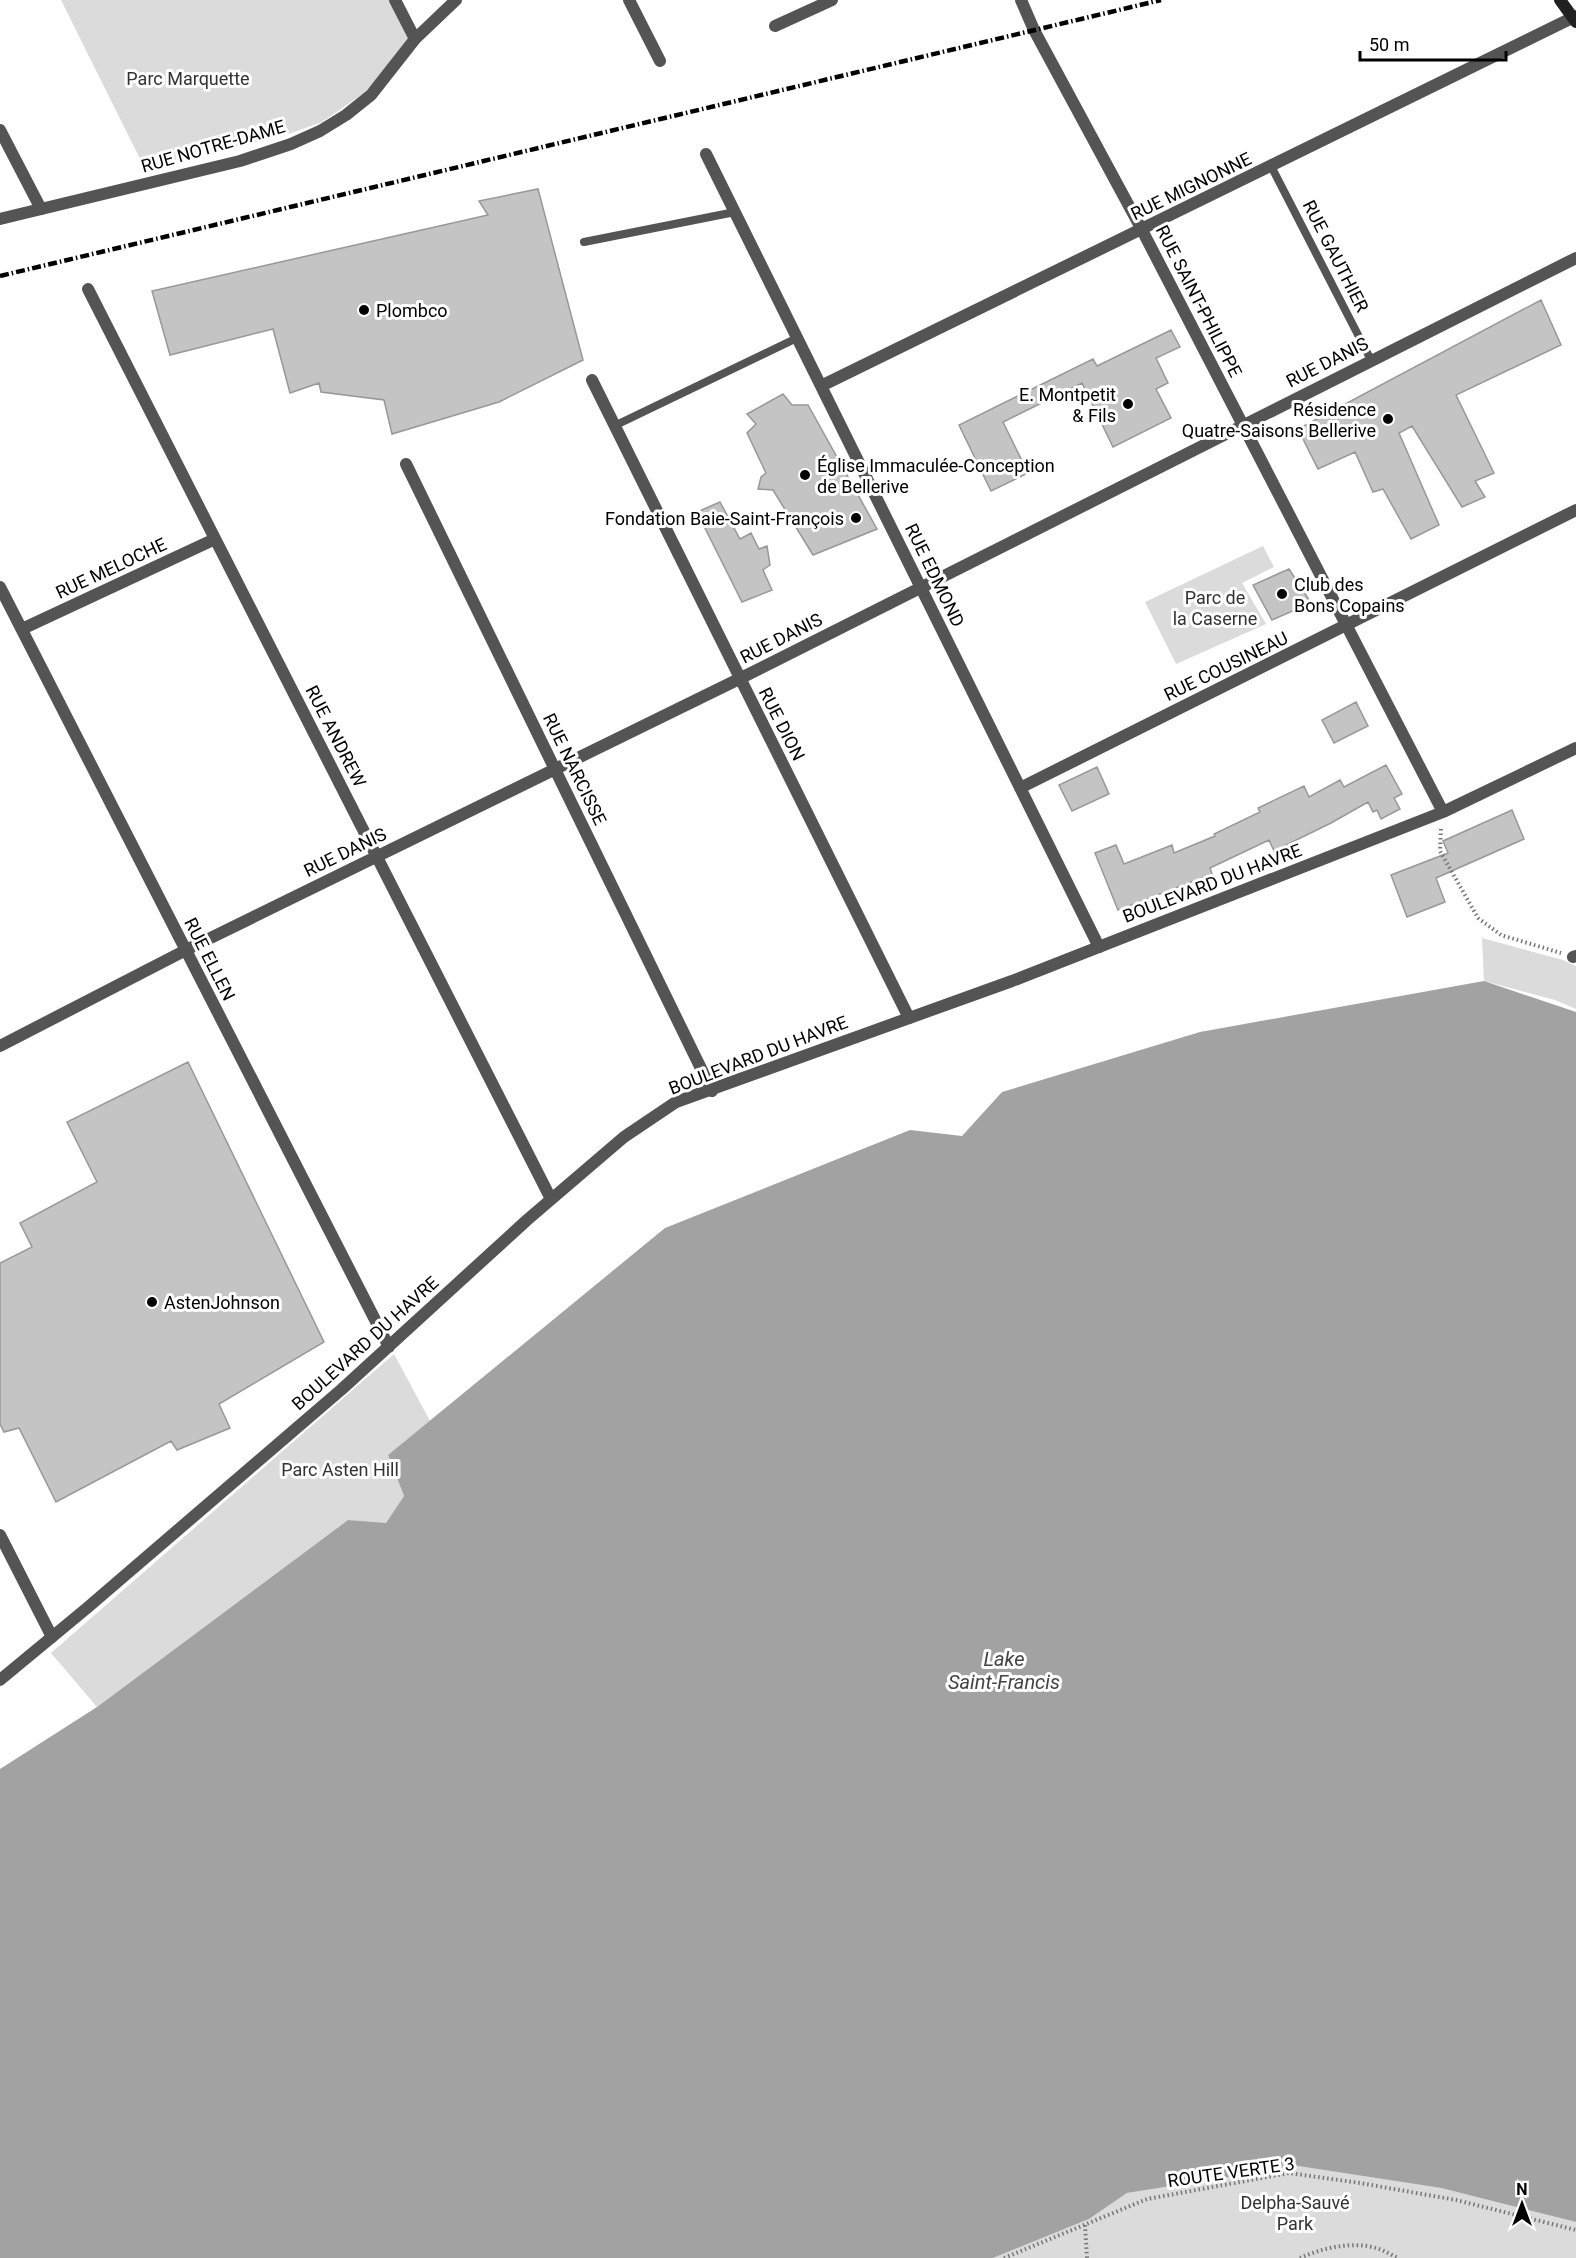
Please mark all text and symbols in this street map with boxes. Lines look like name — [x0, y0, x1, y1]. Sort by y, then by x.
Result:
scale bar — [1360, 24, 1506, 62]
text: 50 m — [1369, 34, 1409, 55]
park label: Parc Marquette — [126, 68, 250, 89]
street label: RUE NOTRE-DAME — [139, 115, 287, 177]
street label: RUE MIGNONNE — [1127, 148, 1255, 224]
street label: RUE GAUTHIER — [1299, 197, 1373, 315]
street label: RUE SAINT-PHILIPPE — [1152, 222, 1246, 380]
place label: Plombco — [376, 300, 448, 321]
marker: Plombco — [357, 303, 371, 317]
street label: RUE DANIS — [1282, 332, 1372, 392]
place label: E. Montpetit & Fils — [1019, 384, 1116, 426]
marker: E. Montpetit & Fils — [1121, 397, 1135, 411]
place label: Résidence Quatre-Saisons Bellerive — [1182, 399, 1376, 441]
marker: Résidence Quatre-Saisons Bellerive — [1381, 412, 1395, 426]
place label: Église Immaculée-Conception de Bellerive — [817, 455, 1055, 497]
marker: Église Immaculée-Conception de Bellerive — [798, 468, 812, 482]
place label: Fondation Baie-Saint-François — [605, 508, 844, 529]
marker: Fondation Baie-Saint-François — [849, 511, 863, 525]
street label: RUE EDMOND — [901, 520, 969, 630]
street label: RUE MELOCHE — [52, 533, 170, 603]
place label: Club des Bons Copains — [1294, 574, 1405, 616]
park label: Parc de la Caserne — [1173, 587, 1257, 629]
marker: Club des Bons Copains — [1275, 587, 1289, 601]
street label: RUE DANIS — [736, 608, 826, 668]
street label: RUE COUSINEAU — [1161, 627, 1291, 705]
street label: RUE ANDREW — [301, 682, 371, 790]
street label: RUE DION — [755, 684, 809, 764]
street label: RUE NARCISSE — [539, 710, 611, 828]
street label: RUE DANIS — [300, 823, 390, 881]
street label: BOULEVARD DU HAVRE — [1120, 839, 1304, 927]
street label: RUE ELLEN — [180, 914, 240, 1004]
street label: BOULEVARD DU HAVRE — [666, 1011, 850, 1099]
street label: BOULEVARD DU HAVRE — [287, 1272, 443, 1414]
place label: AstenJohnson — [164, 1292, 280, 1313]
marker: AstenJohnson — [145, 1295, 159, 1309]
park label: Parc Asten Hill — [281, 1459, 399, 1480]
water label: Lake Saint-Francis — [948, 1647, 1060, 1694]
street label: ROUTE VERTE 3 — [1166, 2153, 1296, 2191]
north arrow — [1492, 2174, 1552, 2234]
text: N — [1516, 2180, 1528, 2199]
park label: Delpha-Sauvé Park — [1240, 2192, 1350, 2234]

